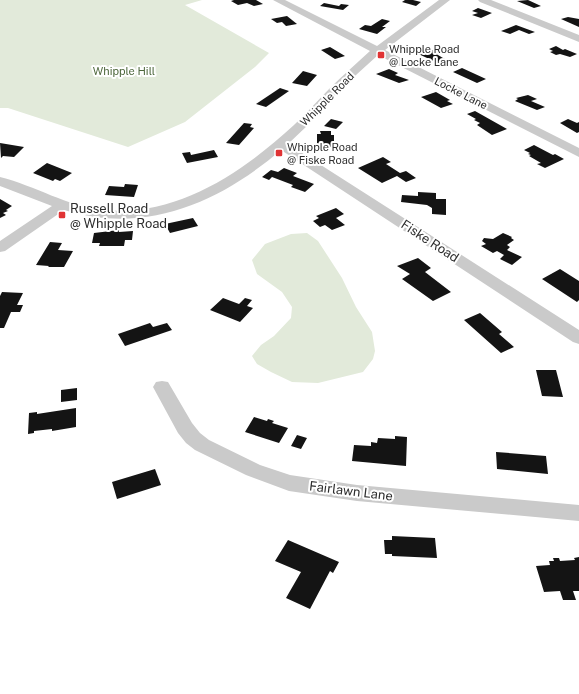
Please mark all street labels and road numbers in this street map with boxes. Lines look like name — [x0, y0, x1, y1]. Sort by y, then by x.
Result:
street label: Whipple Road — [298, 70, 356, 128]
street label: Locke Lane — [432, 75, 490, 111]
street label: Fiske Road — [398, 217, 462, 265]
street label: Fairlawn Lane — [308, 478, 394, 504]

